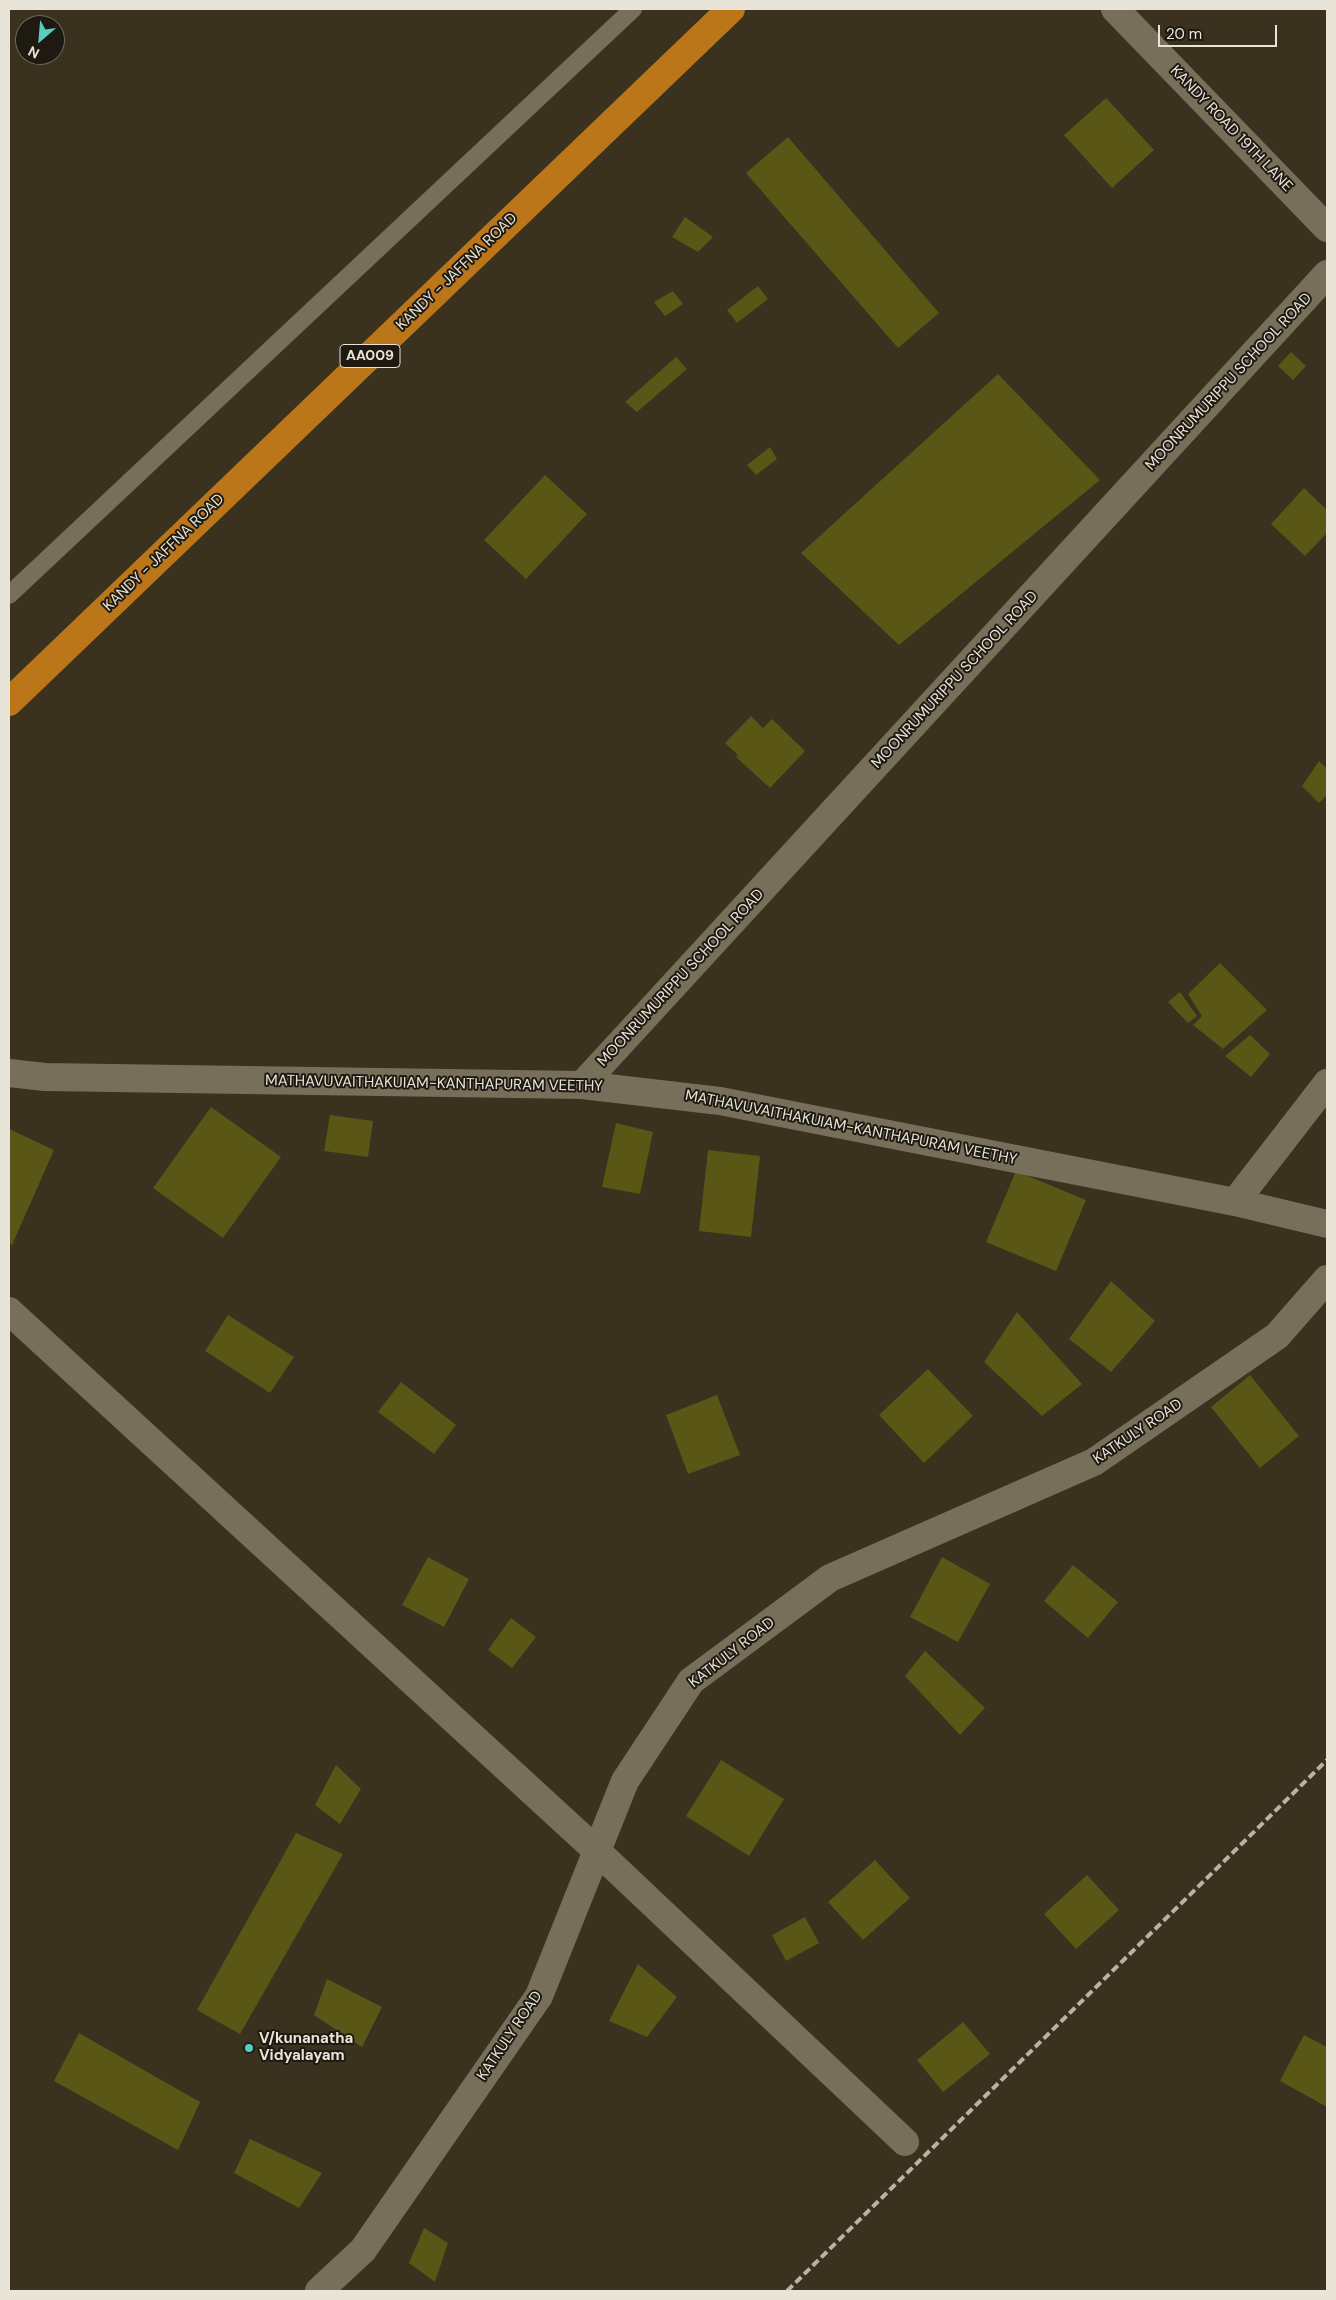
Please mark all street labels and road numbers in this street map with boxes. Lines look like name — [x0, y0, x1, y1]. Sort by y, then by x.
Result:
street label: KANDY ROAD 19TH LANE — [1166, 62, 1296, 196]
street label: KANDY - JAFFNA ROAD — [393, 210, 521, 334]
street label: MOONRUMURIPPU SCHOOL ROAD — [1142, 290, 1316, 474]
road number: AA009 — [340, 344, 400, 368]
street label: KANDY - JAFFNA ROAD — [100, 491, 228, 615]
street label: MOONRUMURIPPU SCHOOL ROAD — [868, 588, 1042, 772]
street label: MOONRUMURIPPU SCHOOL ROAD — [594, 886, 768, 1070]
street label: MATHAVUVAITHAKUIAM-KANTHAPURAM VEETHY — [265, 1072, 603, 1096]
street label: MATHAVUVAITHAKUIAM-KANTHAPURAM VEETHY — [683, 1087, 1019, 1169]
street label: KATKULY ROAD — [1090, 1396, 1186, 1468]
street label: KATKULY ROAD — [686, 1614, 778, 1692]
street label: KATKULY ROAD — [474, 1988, 546, 2084]

